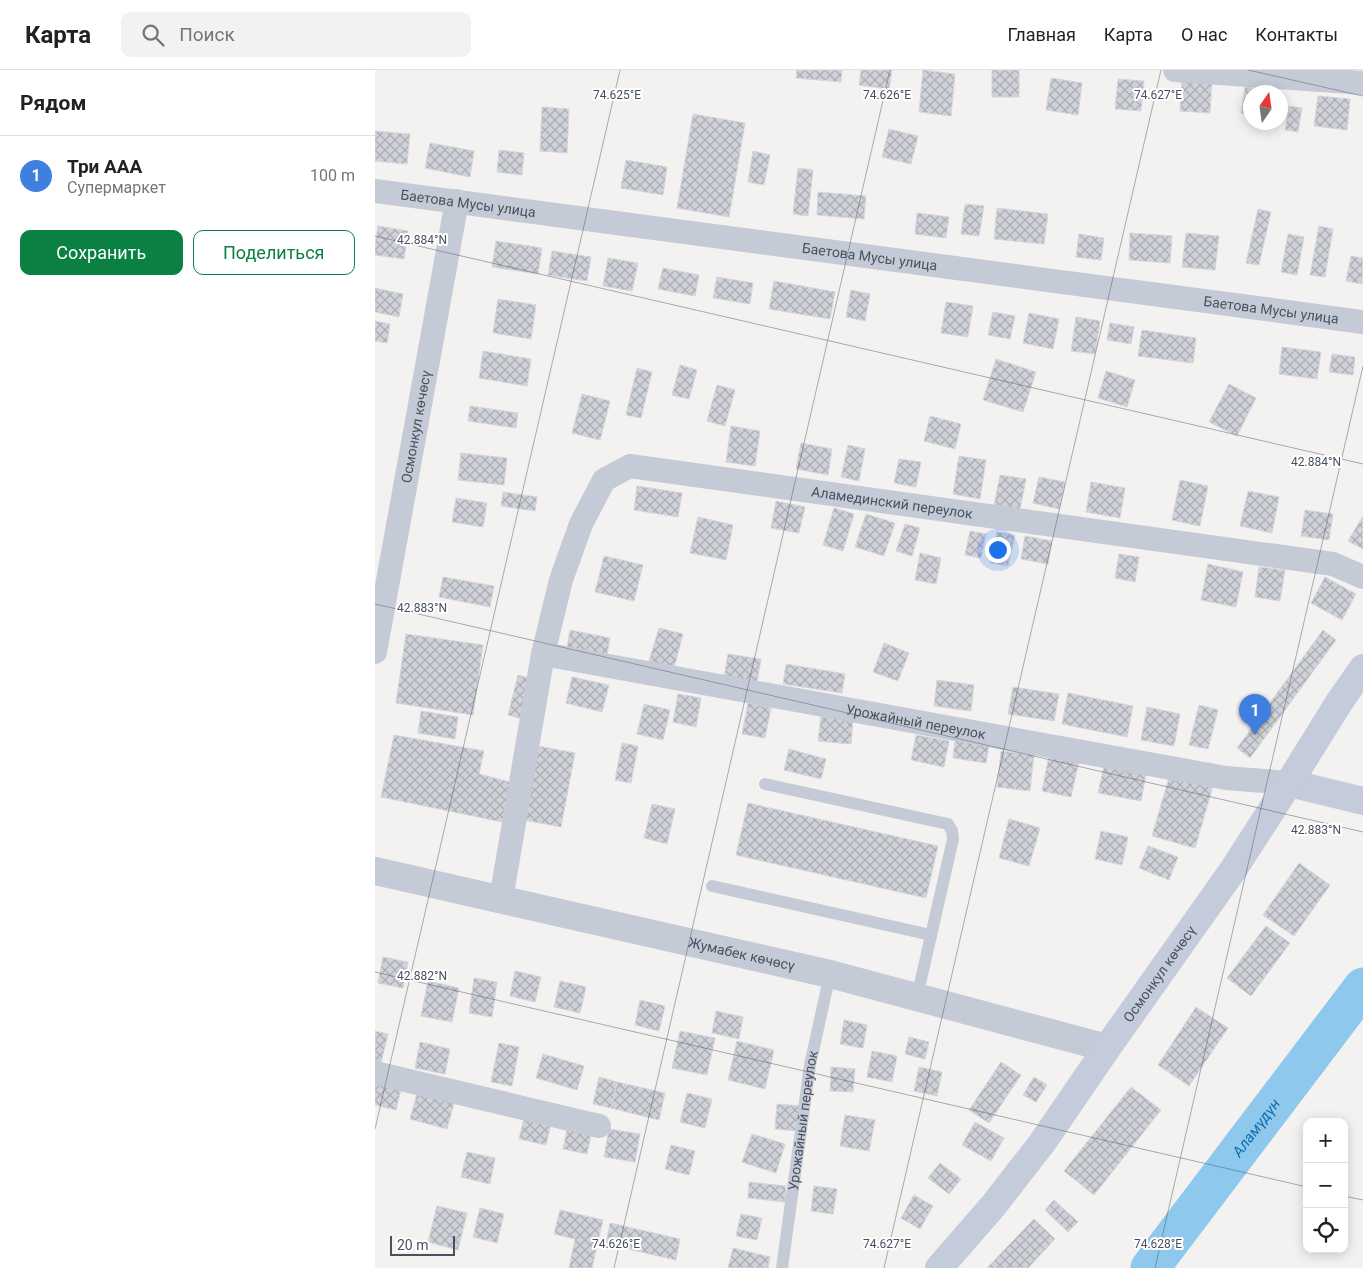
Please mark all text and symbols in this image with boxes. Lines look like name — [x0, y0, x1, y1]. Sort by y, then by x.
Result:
search box — [121, 12, 471, 57]
text: Карта — [25, 21, 91, 49]
icon: search — [139, 21, 167, 49]
text: Поиск — [179, 23, 235, 46]
text: Главная — [1007, 24, 1076, 45]
text: Карта — [1104, 24, 1153, 45]
text: О нас — [1181, 24, 1227, 45]
text: Контакты — [1255, 24, 1338, 45]
north arrow — [1243, 85, 1288, 130]
text: 74.625°E — [593, 88, 641, 102]
text: 74.626°E — [863, 88, 911, 102]
text: 74.627°E — [1134, 88, 1182, 102]
text: Рядом — [20, 91, 86, 115]
text: Три ААА — [67, 155, 142, 178]
text: 1 — [31, 166, 41, 185]
text: 100 m — [310, 166, 355, 185]
text: Супермаркет — [67, 178, 166, 197]
street label: Баетова Мусы улица — [400, 186, 537, 220]
button: Сохранить — [20, 230, 183, 275]
button: Поделиться — [193, 230, 355, 275]
text: 42.884°N — [397, 233, 447, 247]
street label: Баетова Мусы улица — [801, 240, 938, 273]
street label: Баетова Мусы улица — [1203, 293, 1340, 327]
street label: Осмонкул көчөсү — [398, 369, 434, 484]
text: 42.884°N — [1291, 455, 1341, 469]
street label: Аламединский переулок — [810, 483, 974, 522]
your location — [985, 537, 1011, 563]
text: 42.883°N — [397, 601, 447, 615]
pin: 1 — [1239, 694, 1271, 735]
street label: Урожайный переулок — [845, 701, 987, 742]
text: 42.883°N — [1291, 823, 1341, 837]
street label: Осмонкул көчөсү — [1120, 923, 1199, 1025]
street label: Жумабек көчөсү — [687, 934, 797, 974]
text: 42.882°N — [397, 969, 447, 983]
street label: Урожайный переулок — [785, 1048, 821, 1192]
water label: Аламүдүн — [1228, 1095, 1284, 1161]
map controls — [1303, 1118, 1348, 1253]
button: + — [1303, 1118, 1348, 1163]
button: − — [1303, 1163, 1348, 1208]
button: locate — [1303, 1208, 1348, 1253]
scale bar — [390, 1233, 455, 1256]
text: 20 m — [397, 1237, 429, 1253]
text: 74.626°E — [592, 1237, 640, 1251]
text: 74.627°E — [863, 1237, 911, 1251]
text: 74.628°E — [1134, 1237, 1182, 1251]

